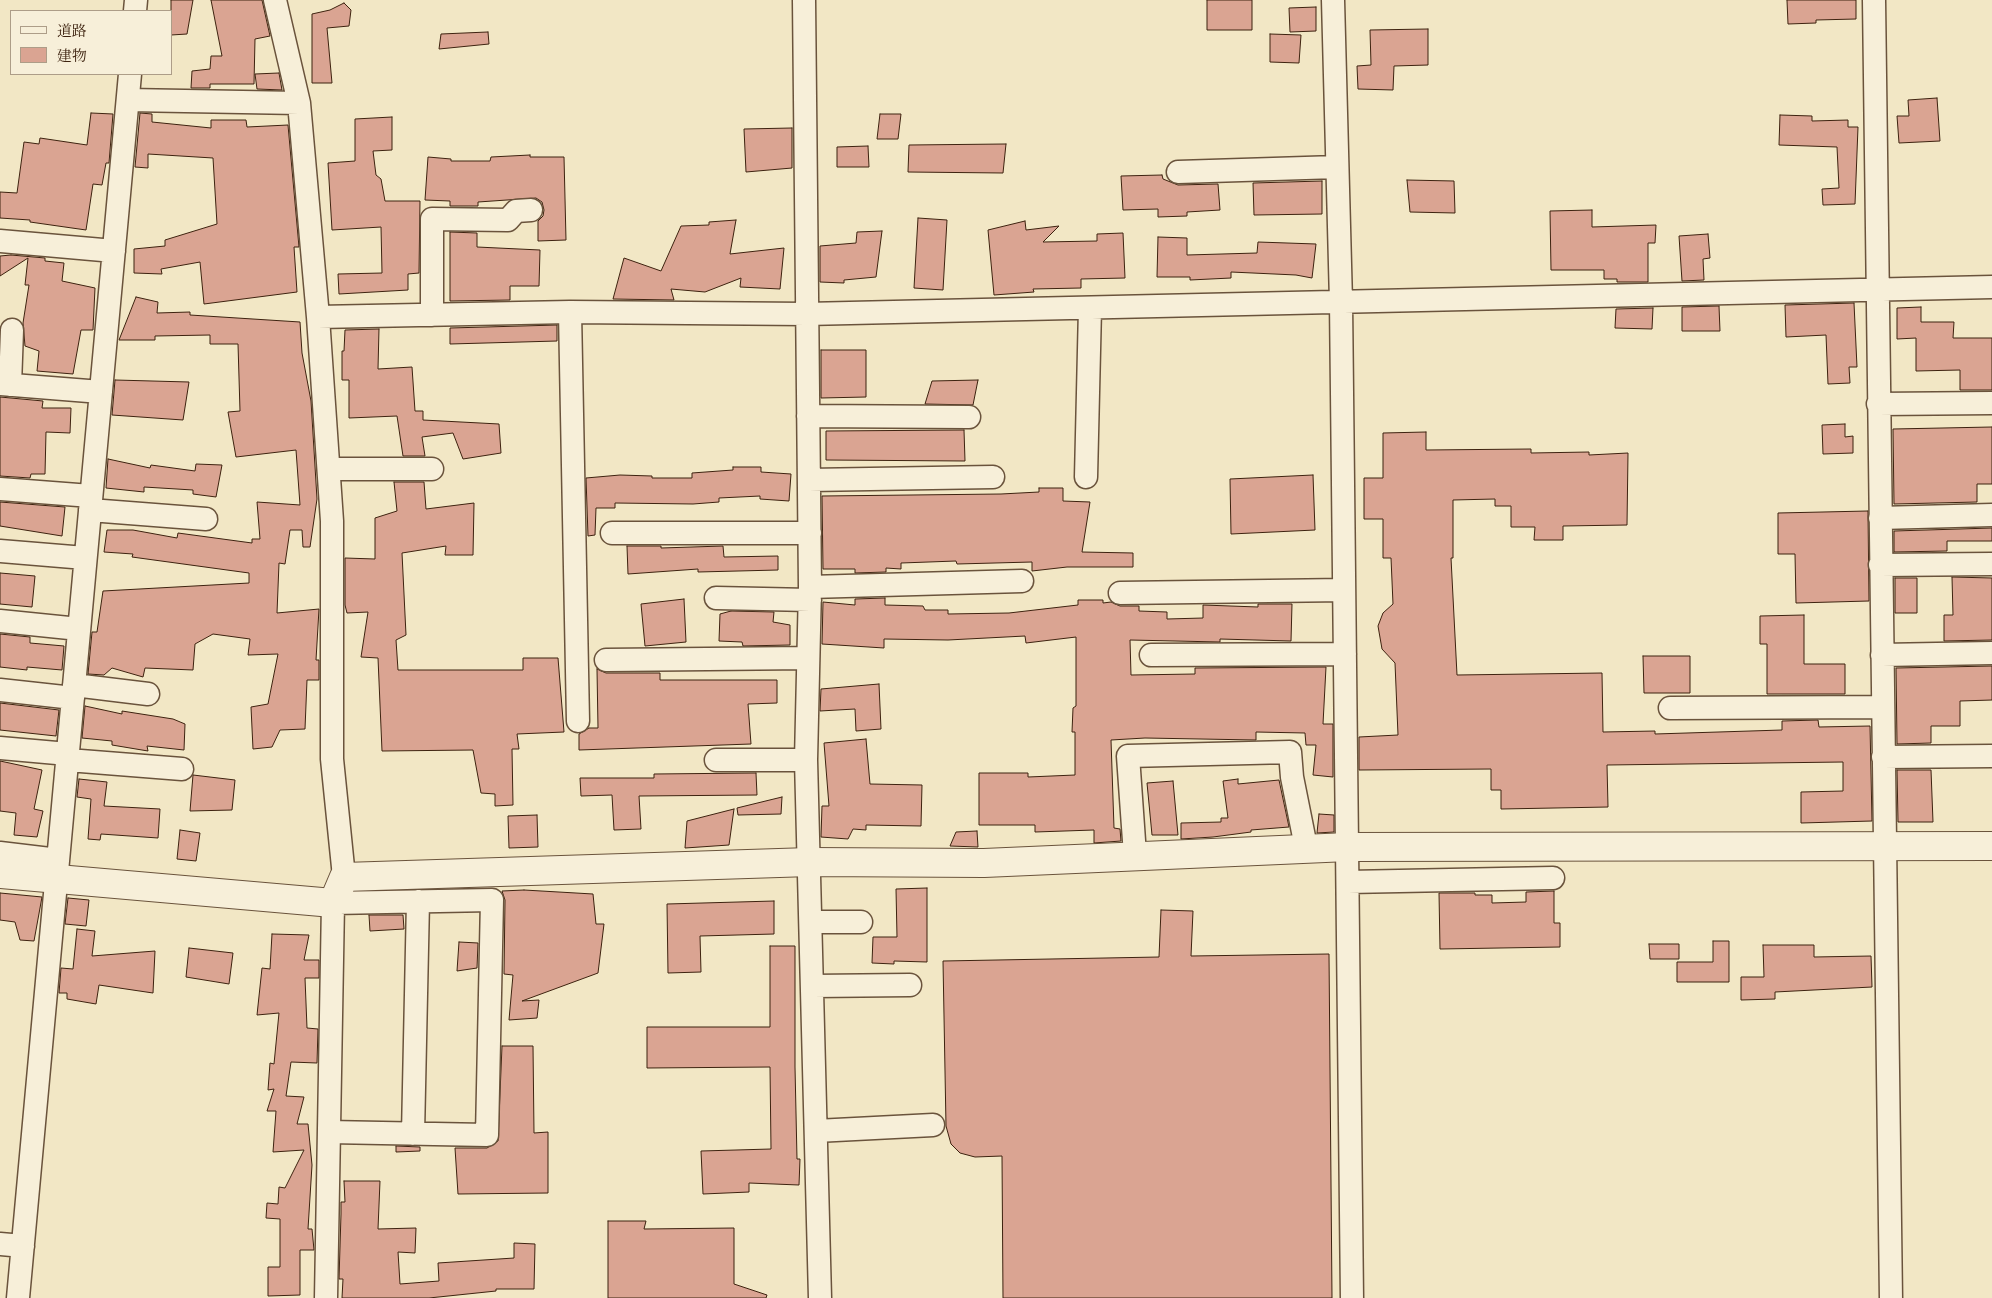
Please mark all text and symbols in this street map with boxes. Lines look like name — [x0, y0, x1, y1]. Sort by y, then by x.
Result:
legend — [10, 10, 172, 75]
text: 道路 — [57, 21, 87, 41]
text: 建物 — [57, 46, 87, 66]

